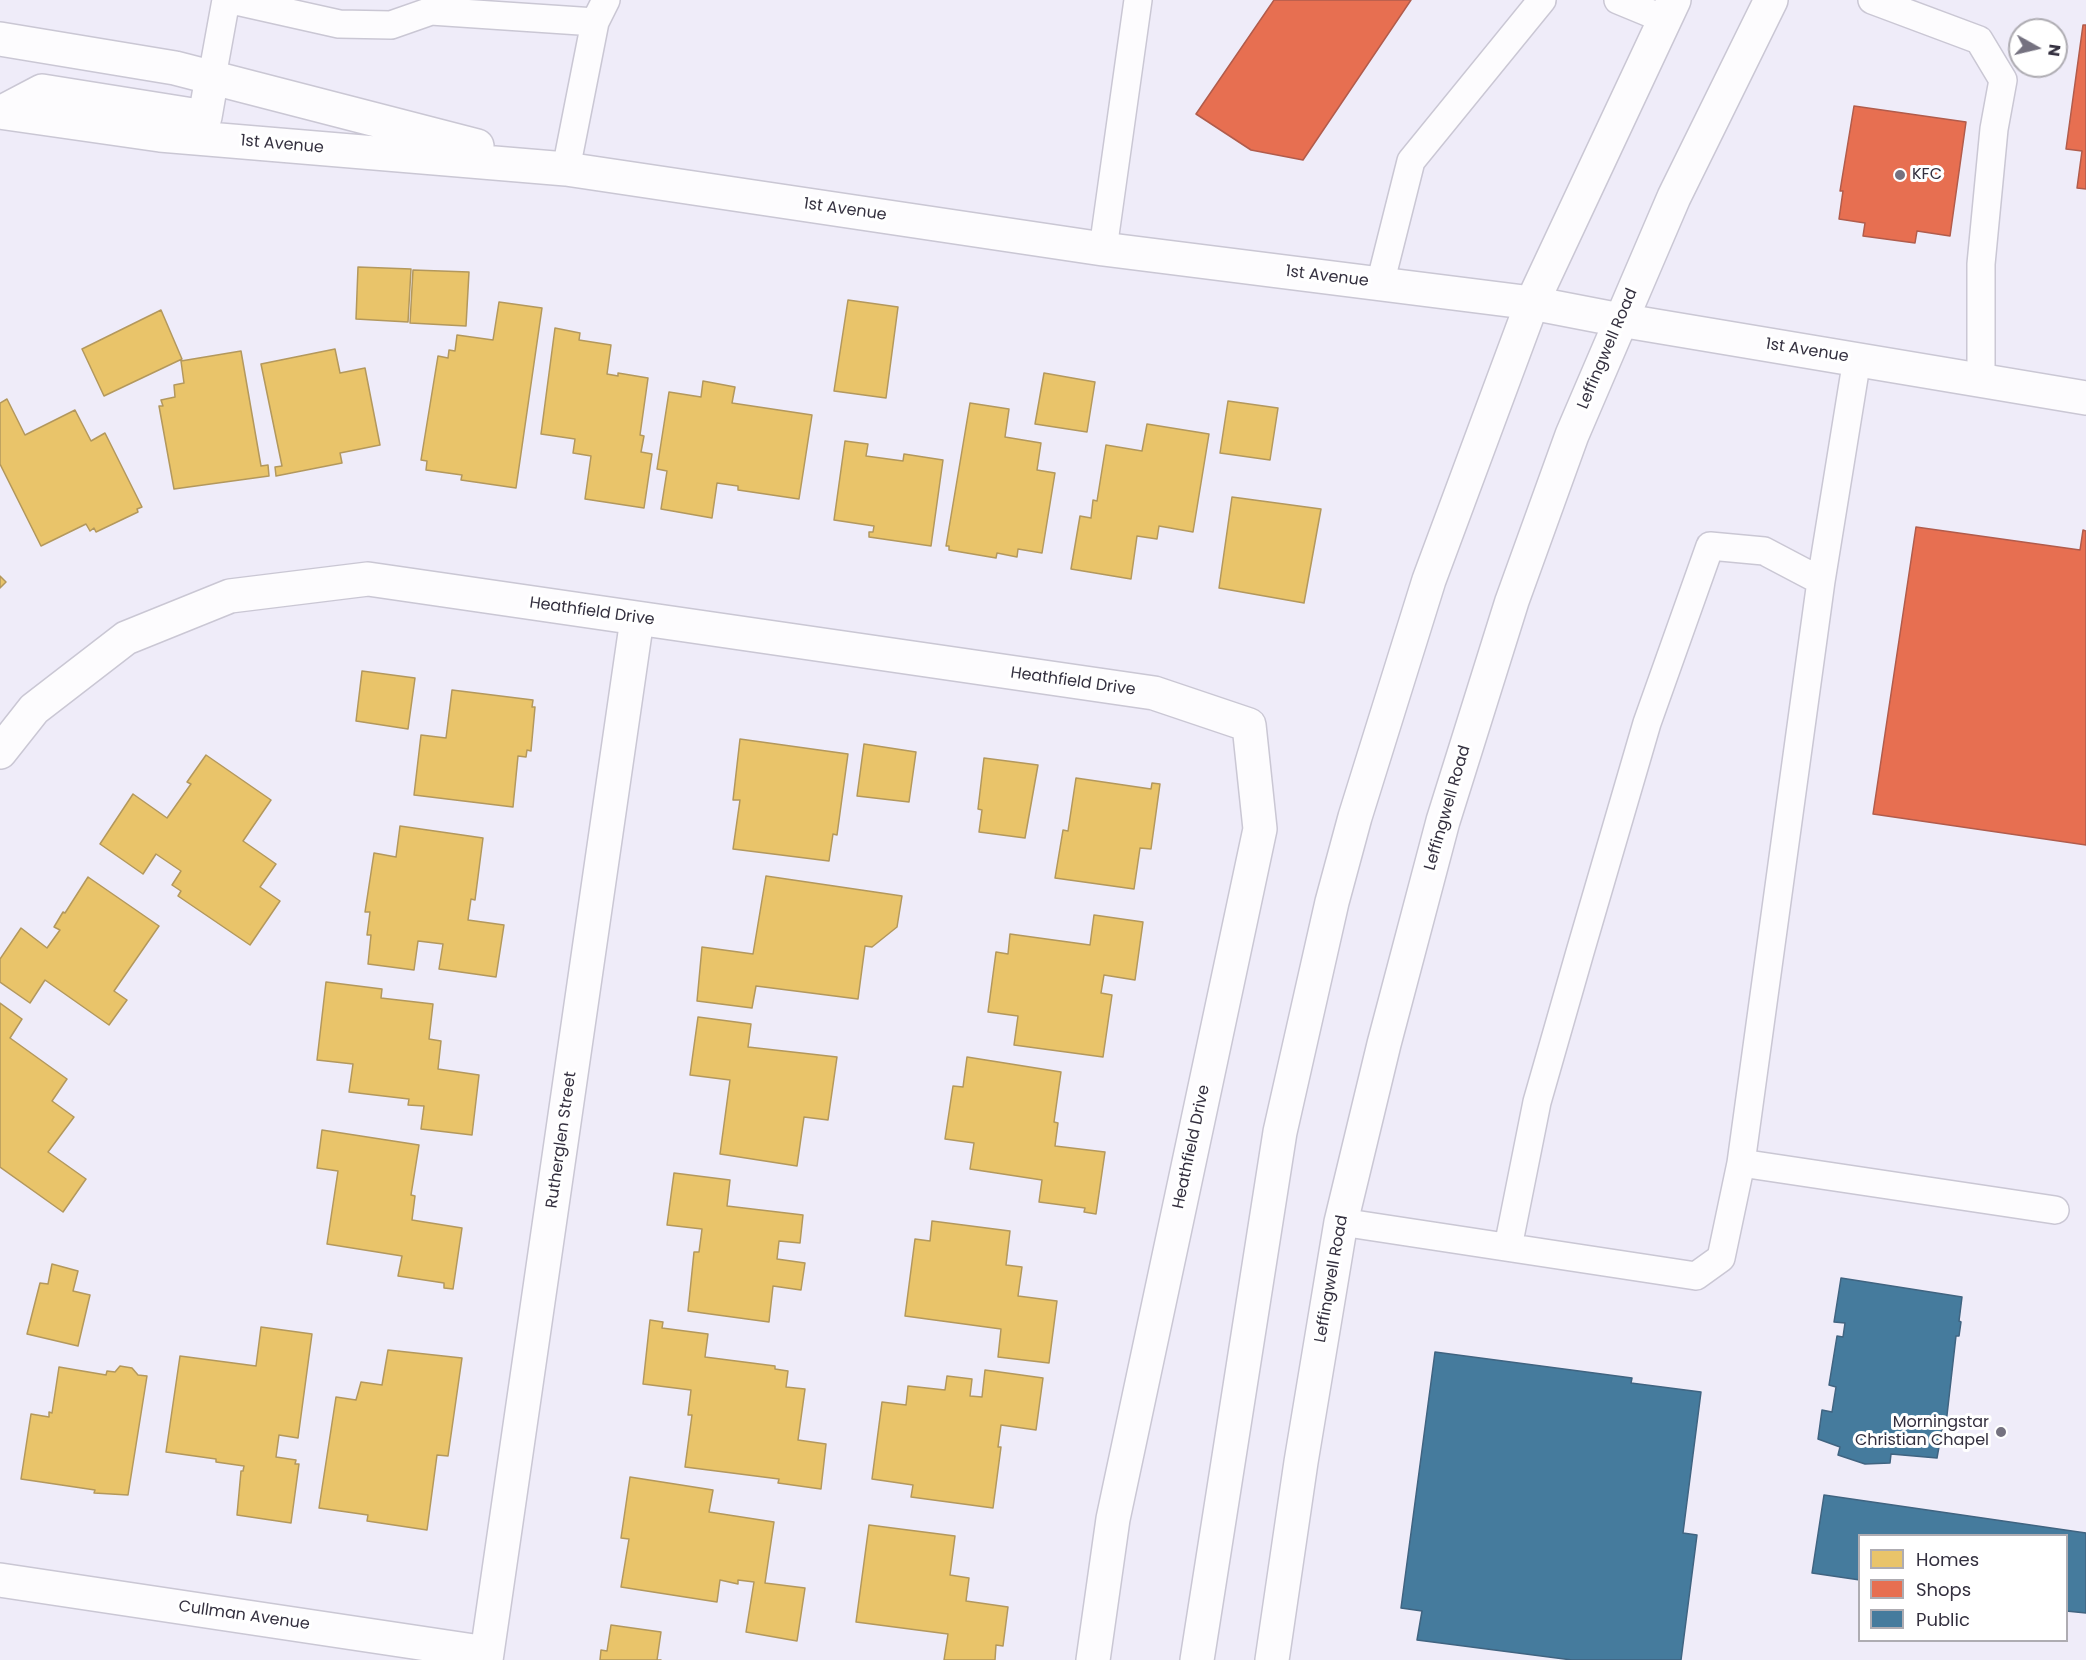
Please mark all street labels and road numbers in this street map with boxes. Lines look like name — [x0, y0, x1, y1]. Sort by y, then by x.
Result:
street label: 1st Avenue — [239, 132, 325, 158]
street label: 1st Avenue — [802, 195, 888, 225]
street label: 1st Avenue — [1284, 262, 1370, 292]
street label: Leffingwell Road — [1574, 286, 1642, 412]
street label: 1st Avenue — [1764, 335, 1850, 367]
street label: Heathfield Drive — [528, 594, 656, 630]
street label: Heathfield Drive — [1009, 664, 1137, 700]
street label: Leffingwell Road — [1421, 743, 1475, 873]
street label: Rutherglen Street — [543, 1070, 581, 1210]
street label: Heathfield Drive — [1169, 1083, 1215, 1211]
street label: Leffingwell Road — [1311, 1214, 1353, 1344]
street label: Cullman Avenue — [177, 1597, 311, 1635]

